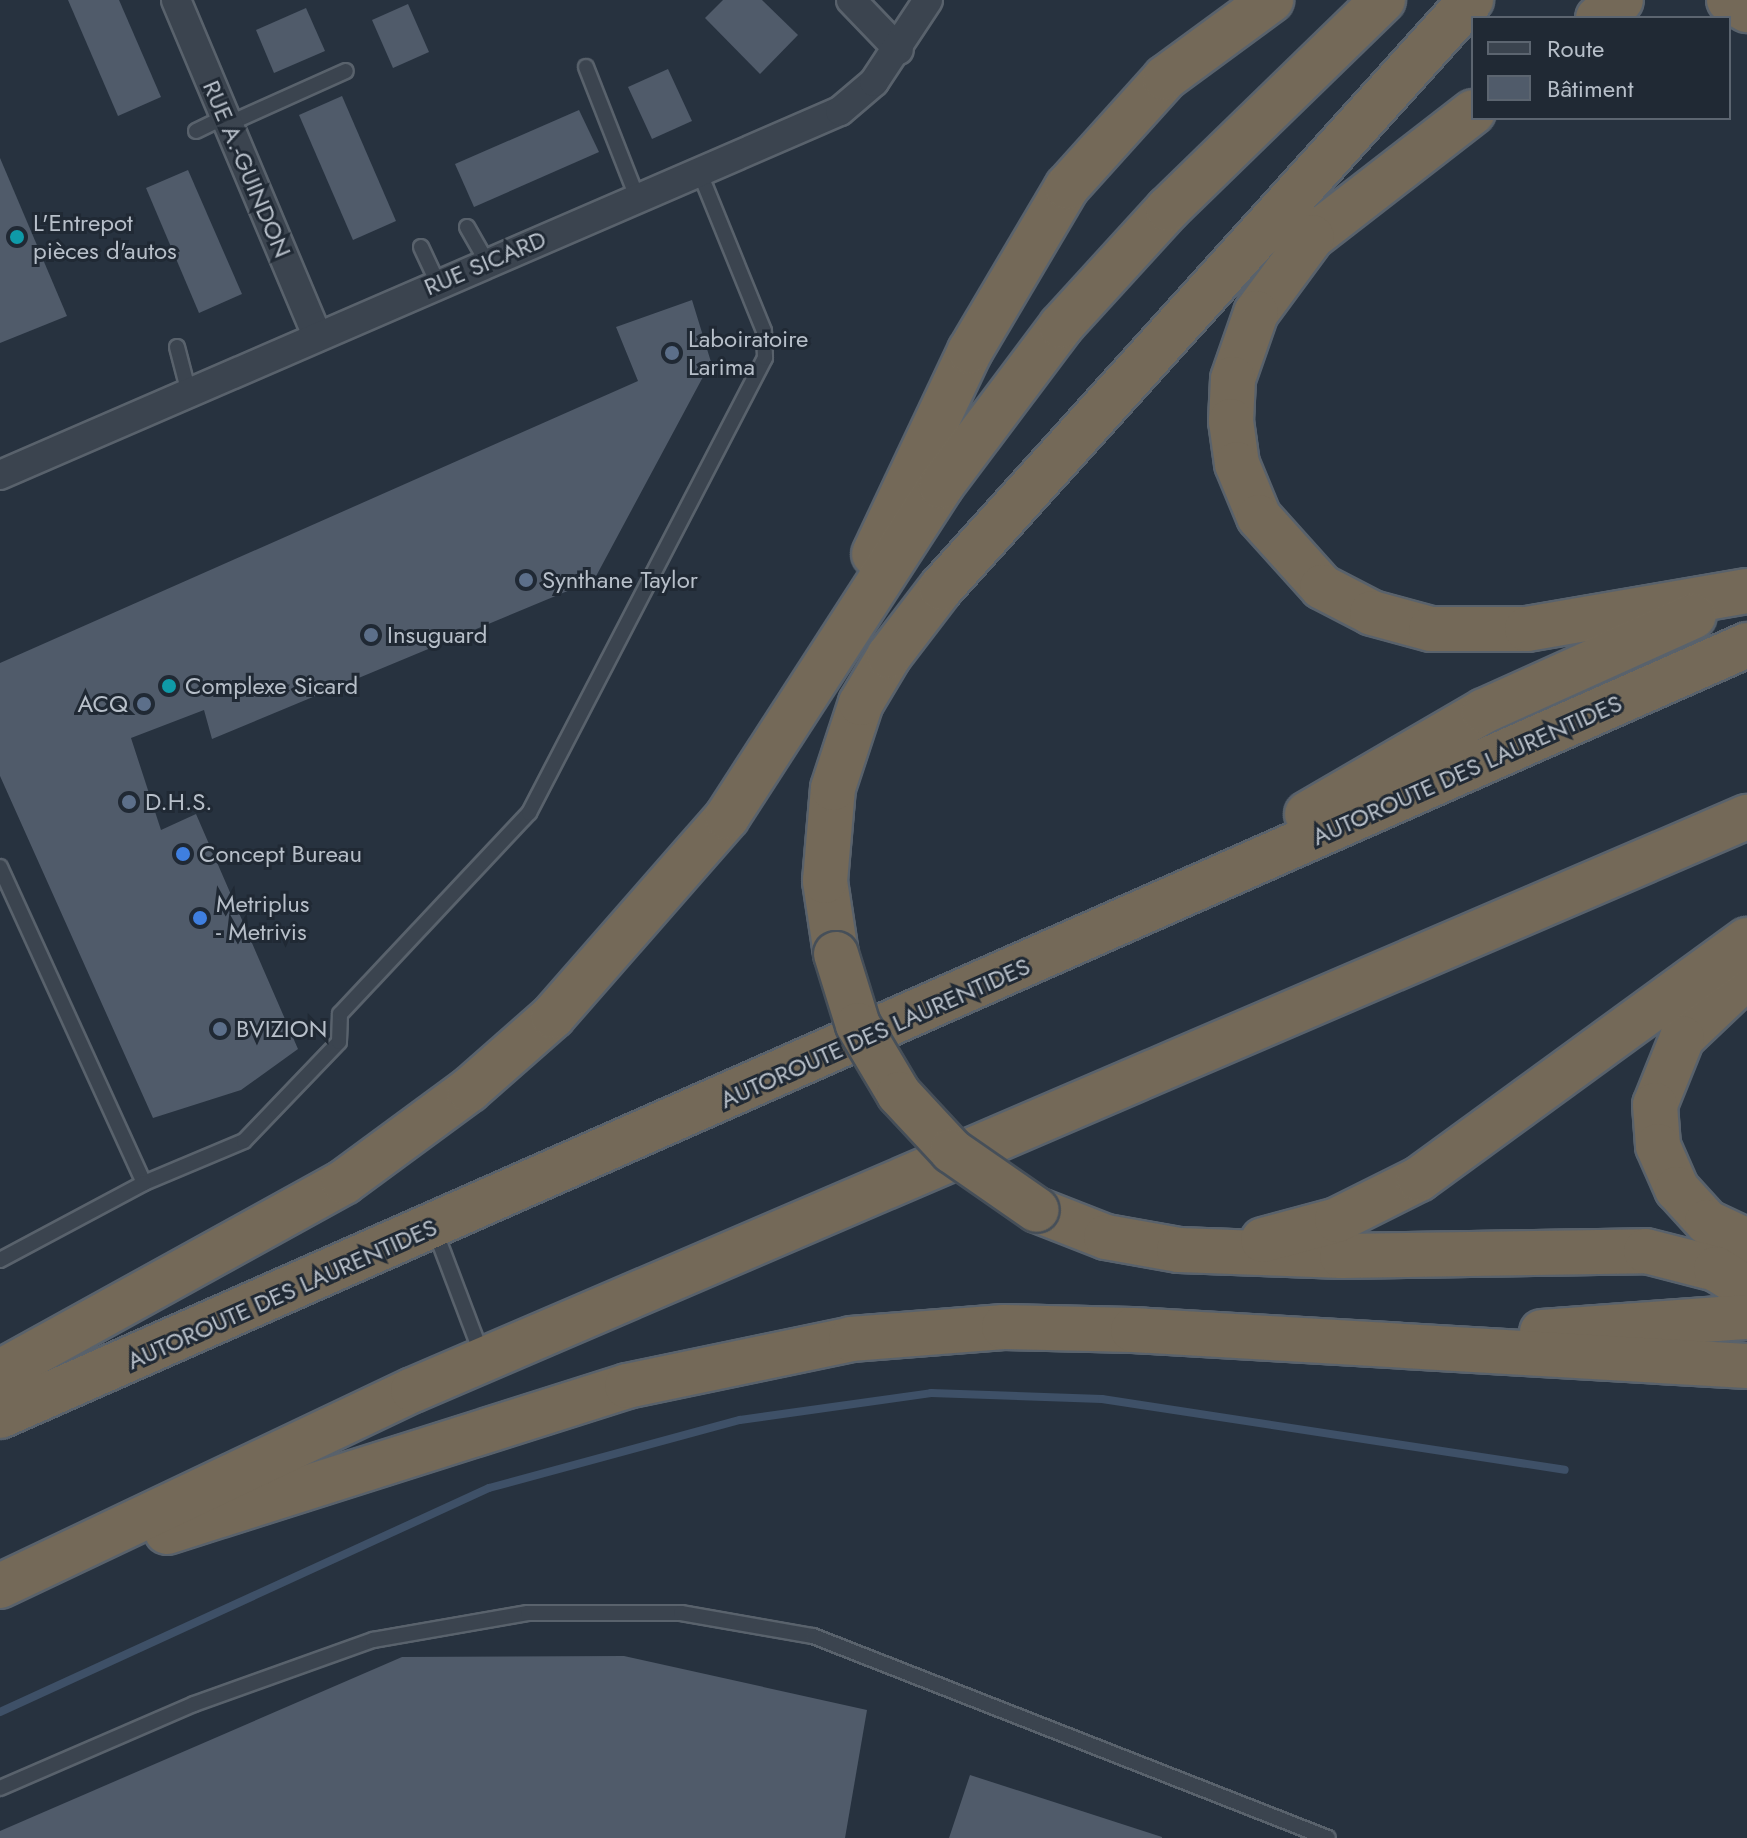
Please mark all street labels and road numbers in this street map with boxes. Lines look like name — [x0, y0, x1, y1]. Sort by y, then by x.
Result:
street label: RUE A.-GUINDON — [197, 76, 297, 262]
street label: RUE SICARD — [420, 224, 550, 302]
street label: AUTOROUTE DES LAURENTIDES — [1308, 689, 1626, 851]
street label: AUTOROUTE DES LAURENTIDES — [716, 952, 1034, 1114]
street label: AUTOROUTE DES LAURENTIDES — [123, 1213, 441, 1375]

